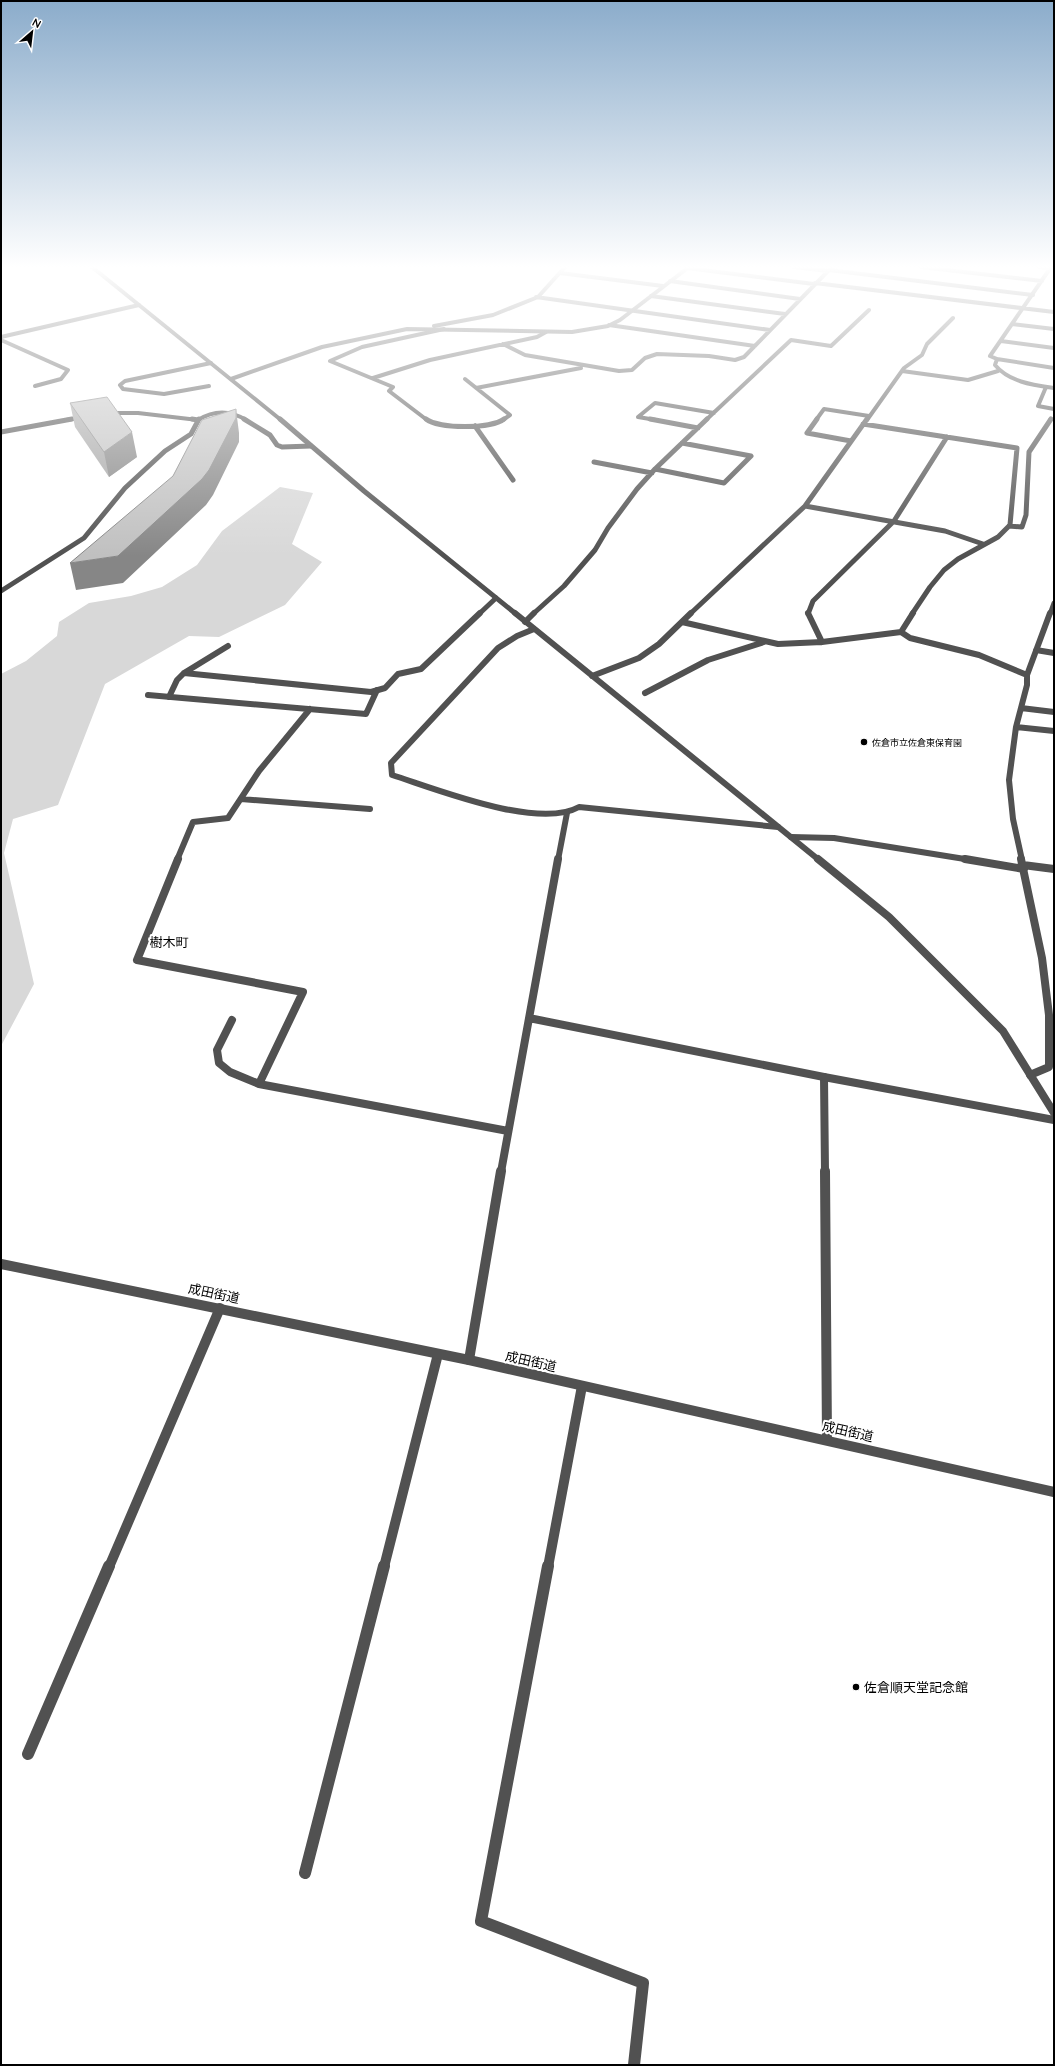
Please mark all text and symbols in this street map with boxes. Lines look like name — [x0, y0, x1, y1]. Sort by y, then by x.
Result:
north arrow — [12, 12, 52, 52]
text: N — [30, 15, 44, 31]
marker: 佐倉市立佐倉東保育園 — [859, 737, 869, 747]
place label: 佐倉市立佐倉東保育園 — [871, 737, 962, 748]
district label: 樹木町 — [149, 934, 189, 950]
street label: 成田街道 — [187, 1280, 241, 1306]
street label: 成田街道 — [504, 1347, 558, 1375]
street label: 成田街道 — [821, 1417, 875, 1445]
place label: 佐倉順天堂記念館 — [864, 1679, 968, 1695]
marker: 佐倉順天堂記念館 — [851, 1682, 861, 1692]

